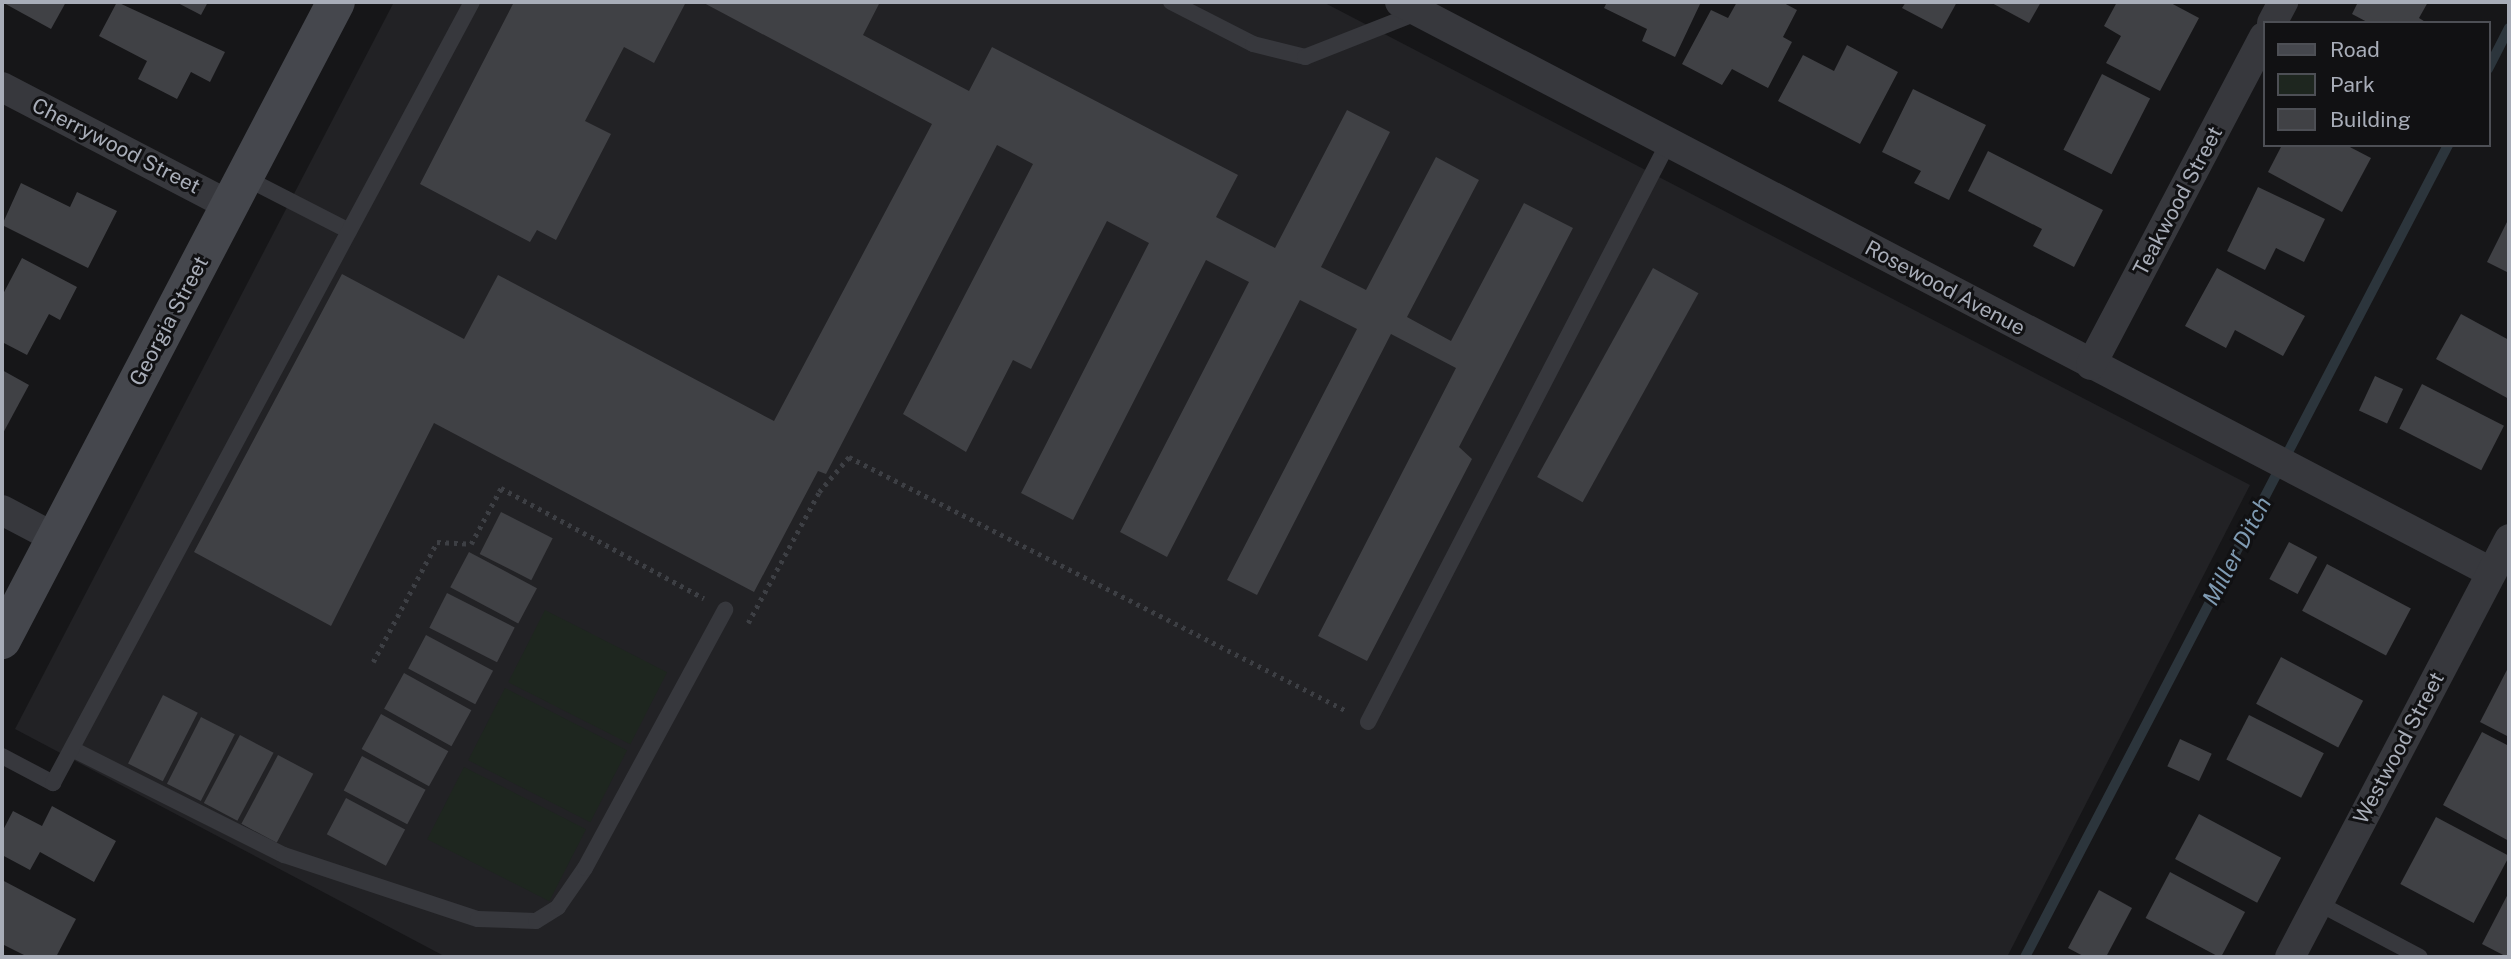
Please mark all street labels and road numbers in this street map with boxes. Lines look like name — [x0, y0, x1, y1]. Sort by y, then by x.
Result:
street label: Cherrywood Street — [28, 93, 204, 199]
street label: Teakwood Street — [2128, 122, 2228, 280]
street label: Rosewood Avenue — [1861, 235, 2029, 341]
street label: Georgia Street — [124, 252, 214, 390]
street label: Westwood Street — [2348, 668, 2450, 828]

